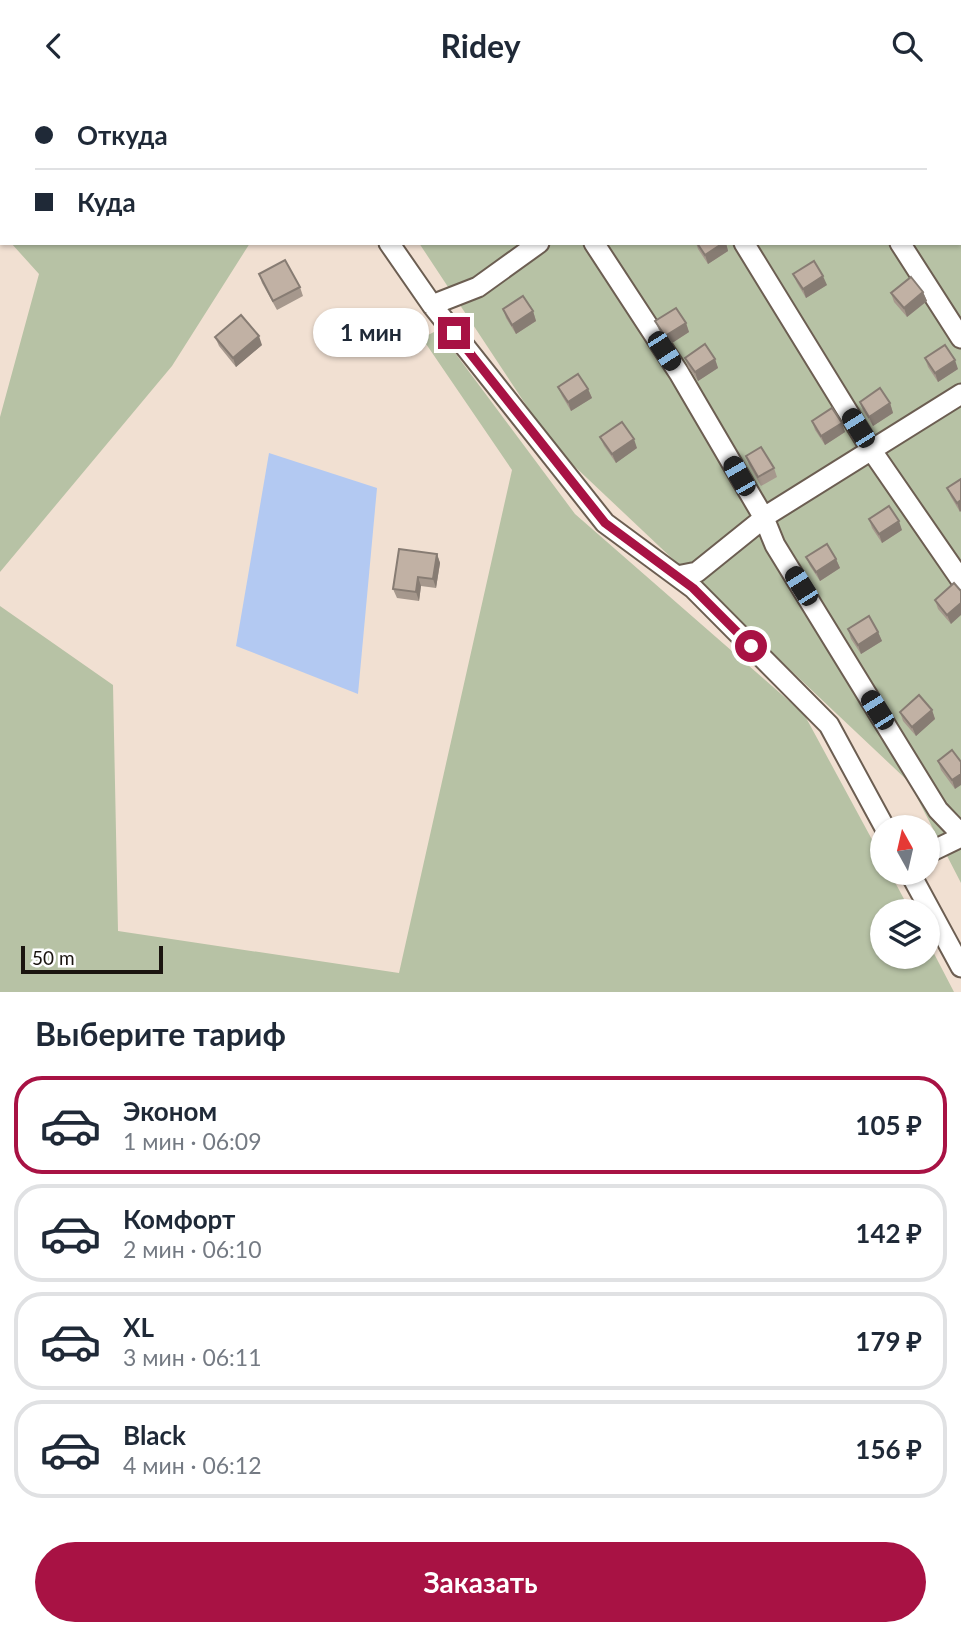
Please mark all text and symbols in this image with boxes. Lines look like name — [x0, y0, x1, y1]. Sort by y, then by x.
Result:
text: Ridey — [440, 26, 521, 65]
icon: back — [35, 27, 73, 65]
icon: search — [888, 27, 926, 65]
text: Откуда — [77, 119, 168, 151]
text: Куда — [77, 186, 136, 218]
callout: 1 мин — [314, 309, 430, 357]
route end — [438, 317, 470, 349]
text: 1 мин — [340, 318, 402, 346]
car — [644, 328, 685, 374]
car — [838, 405, 879, 451]
car — [720, 453, 759, 499]
car — [781, 563, 822, 609]
route start — [735, 630, 767, 662]
car — [857, 687, 898, 733]
north arrow — [870, 815, 940, 885]
map controls — [870, 815, 940, 969]
button: layers — [870, 899, 940, 969]
scale bar — [21, 943, 163, 975]
text: 50 m — [32, 946, 75, 969]
text: Выберите тариф — [35, 1014, 286, 1053]
icon: car — [39, 1094, 102, 1157]
text: Эконом — [123, 1095, 217, 1127]
text: 105 ₽ — [855, 1109, 922, 1141]
text: 1 мин · 06:09 — [123, 1127, 262, 1155]
icon: car — [39, 1202, 102, 1265]
text: Комфорт — [123, 1203, 235, 1235]
text: 142 ₽ — [855, 1217, 922, 1249]
text: 2 мин · 06:10 — [123, 1235, 262, 1263]
icon: car — [39, 1310, 102, 1373]
text: XL — [123, 1311, 154, 1343]
text: 179 ₽ — [855, 1325, 922, 1357]
text: 3 мин · 06:11 — [123, 1343, 262, 1371]
icon: car — [39, 1418, 102, 1481]
text: Black — [123, 1419, 186, 1451]
text: 156 ₽ — [855, 1433, 922, 1465]
text: 4 мин · 06:12 — [123, 1451, 262, 1479]
button: Заказать — [35, 1542, 926, 1622]

